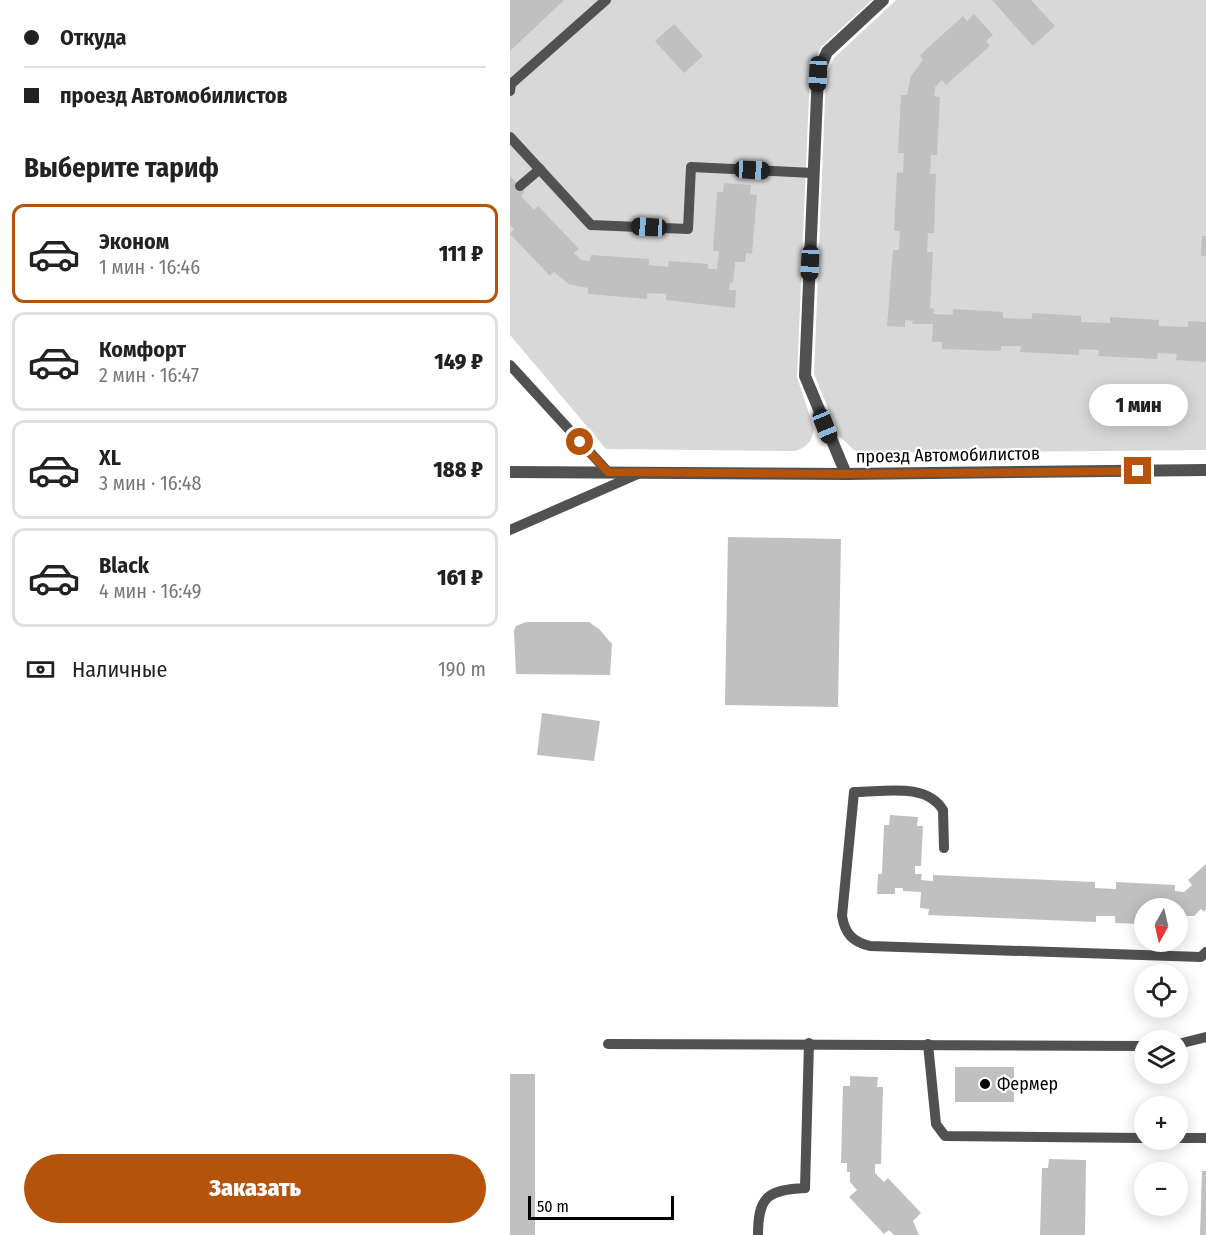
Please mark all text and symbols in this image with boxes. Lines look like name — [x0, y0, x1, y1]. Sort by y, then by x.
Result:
text: Откуда — [60, 24, 127, 51]
car — [808, 56, 828, 92]
text: проезд Автомобилистов — [60, 82, 288, 109]
text: Выберите тариф — [24, 152, 219, 184]
car — [734, 160, 770, 180]
car — [631, 217, 667, 237]
icon: car — [27, 227, 81, 281]
text: Эконом — [99, 228, 169, 255]
text: 111 ₽ — [439, 240, 483, 267]
car — [800, 245, 820, 281]
text: 1 мин · 16:46 — [99, 255, 200, 279]
icon: car — [27, 335, 81, 389]
text: Комфорт — [99, 336, 186, 363]
text: 149 ₽ — [434, 348, 483, 375]
text: 2 мин · 16:47 — [99, 363, 199, 387]
callout: 1 мин — [1088, 384, 1188, 426]
text: 1 мин — [1115, 393, 1162, 417]
car — [810, 406, 840, 446]
route start — [566, 428, 593, 455]
street label: проезд Автомобилистов — [856, 442, 1040, 468]
icon: car — [27, 443, 81, 497]
text: XL — [99, 444, 121, 471]
text: 188 ₽ — [433, 456, 483, 483]
route end — [1124, 457, 1151, 484]
text: 3 мин · 16:48 — [99, 471, 201, 495]
icon: car — [27, 551, 81, 605]
text: Black — [99, 552, 149, 579]
text: 161 ₽ — [437, 564, 483, 591]
text: 4 мин · 16:49 — [99, 579, 201, 603]
icon: cash — [24, 653, 57, 686]
text: Наличные — [72, 656, 167, 683]
text: 190 m — [438, 657, 486, 681]
north arrow — [1134, 898, 1188, 952]
map controls — [1134, 898, 1188, 1216]
button: locate — [1134, 964, 1188, 1018]
button: layers — [1134, 1030, 1188, 1084]
place label: Фермер — [997, 1073, 1058, 1095]
marker: Фермер — [978, 1077, 992, 1091]
button: + — [1134, 1096, 1188, 1150]
button: Заказать — [24, 1154, 486, 1223]
button: − — [1134, 1162, 1188, 1216]
scale bar — [528, 1193, 674, 1220]
text: 50 m — [537, 1197, 569, 1216]

